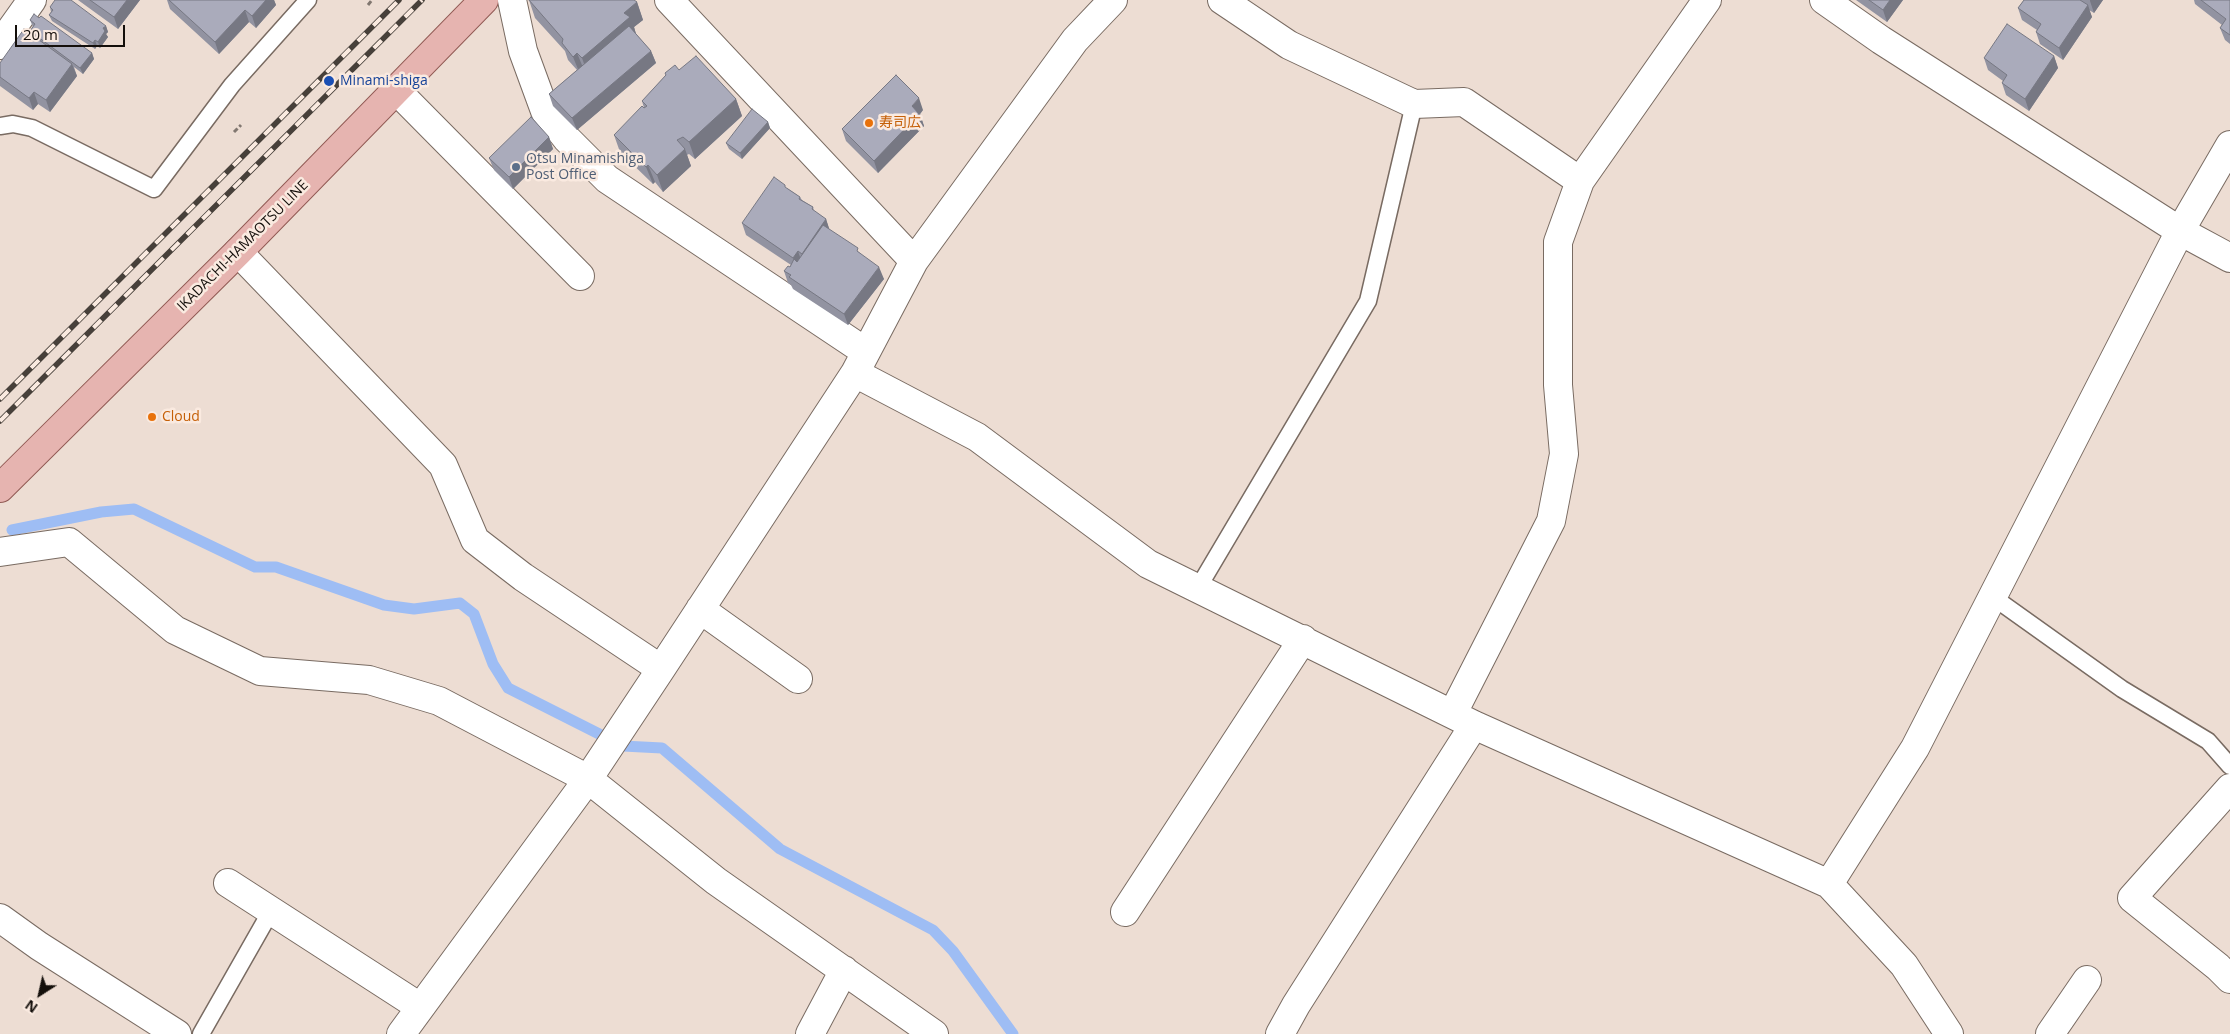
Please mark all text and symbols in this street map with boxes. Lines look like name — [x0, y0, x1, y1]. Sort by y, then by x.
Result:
scale bar — [18, 15, 128, 47]
text: 20 m — [23, 24, 58, 44]
place label: Minami-shiga — [340, 73, 428, 89]
marker: Minami-shiga — [322, 74, 336, 88]
place label: 寿司広 — [879, 115, 921, 131]
marker: 寿司広 — [863, 117, 875, 129]
place label: Otsu Minamishiga Post Office — [526, 151, 644, 184]
marker: Otsu Minamishiga Post Office — [510, 161, 522, 173]
street label: IKADACHI-HAMAOTSU LINE — [174, 177, 312, 315]
place label: Cloud — [162, 409, 200, 425]
marker: Cloud — [146, 411, 158, 423]
north arrow — [15, 969, 65, 1019]
text: N — [21, 996, 41, 1018]

